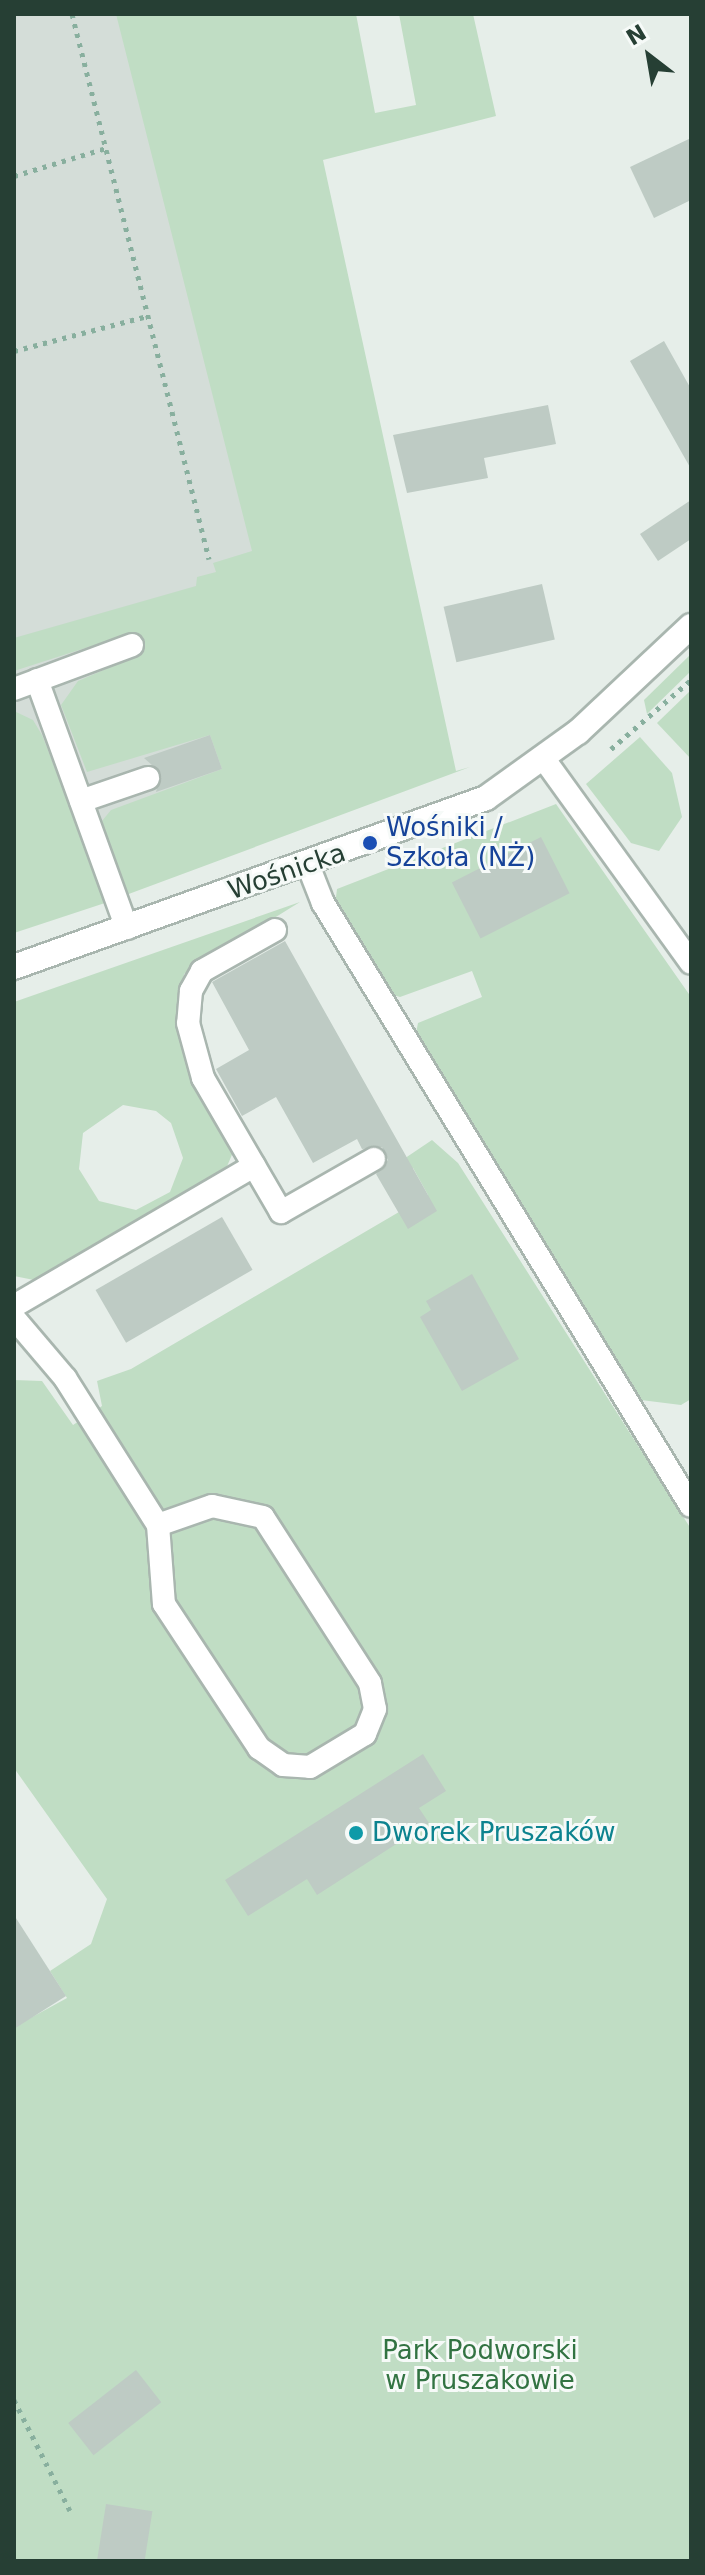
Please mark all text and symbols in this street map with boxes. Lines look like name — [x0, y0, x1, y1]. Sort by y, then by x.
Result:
north arrow — [609, 16, 689, 96]
text: N — [622, 20, 651, 50]
place label: Wośniki / Szkoła (NŻ) — [386, 812, 535, 874]
marker: Wośniki / Szkoła (NŻ) — [361, 834, 379, 852]
street label: Wośnicka — [224, 837, 350, 907]
place label: Dworek Pruszaków — [372, 1817, 615, 1849]
marker: Dworek Pruszaków — [347, 1824, 365, 1842]
park label: Park Podworski w Pruszakowie — [382, 2335, 578, 2396]

